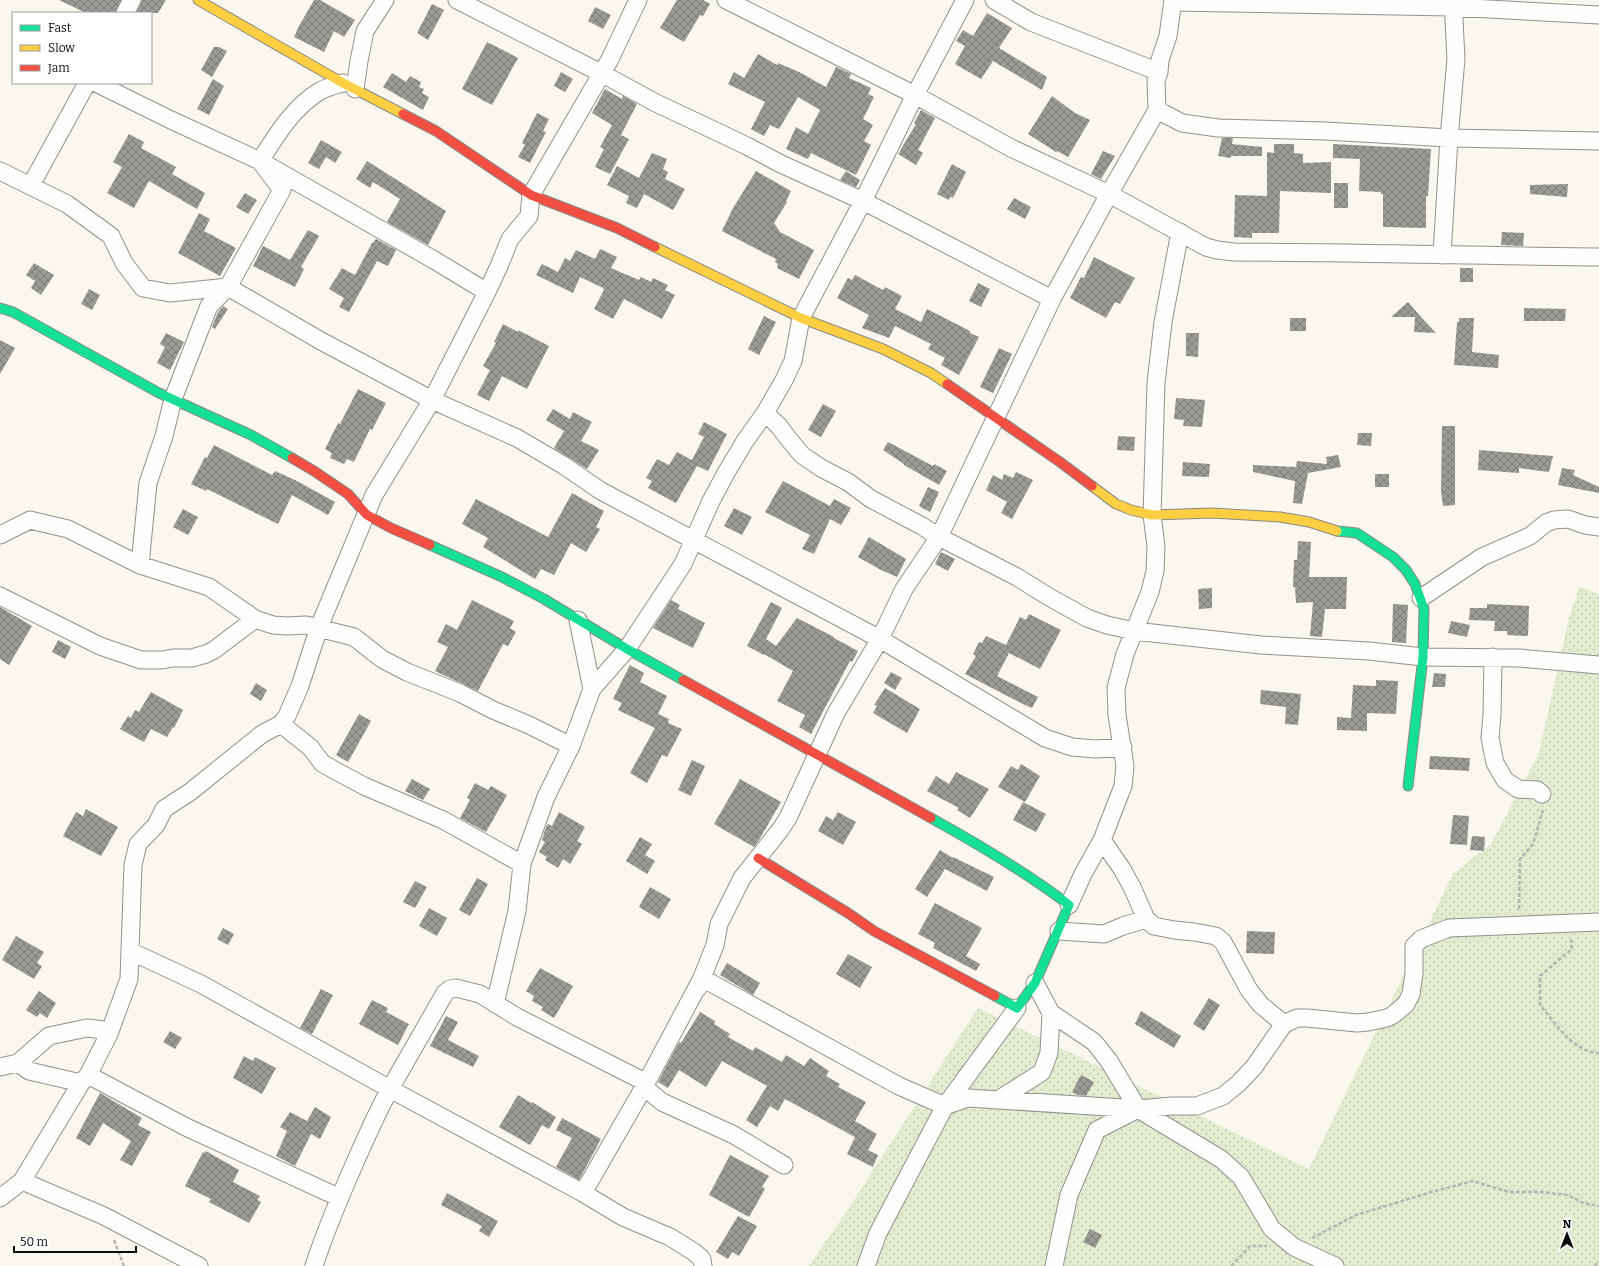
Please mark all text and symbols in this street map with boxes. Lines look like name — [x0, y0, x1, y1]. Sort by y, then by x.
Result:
legend — [12, 12, 152, 84]
text: Fast — [48, 21, 72, 35]
text: Slow — [48, 41, 75, 55]
text: Jam — [47, 61, 70, 75]
north arrow — [1547, 1214, 1587, 1254]
text: N — [1563, 1218, 1572, 1231]
scale bar — [14, 1228, 136, 1254]
text: 50 m — [20, 1235, 49, 1249]

